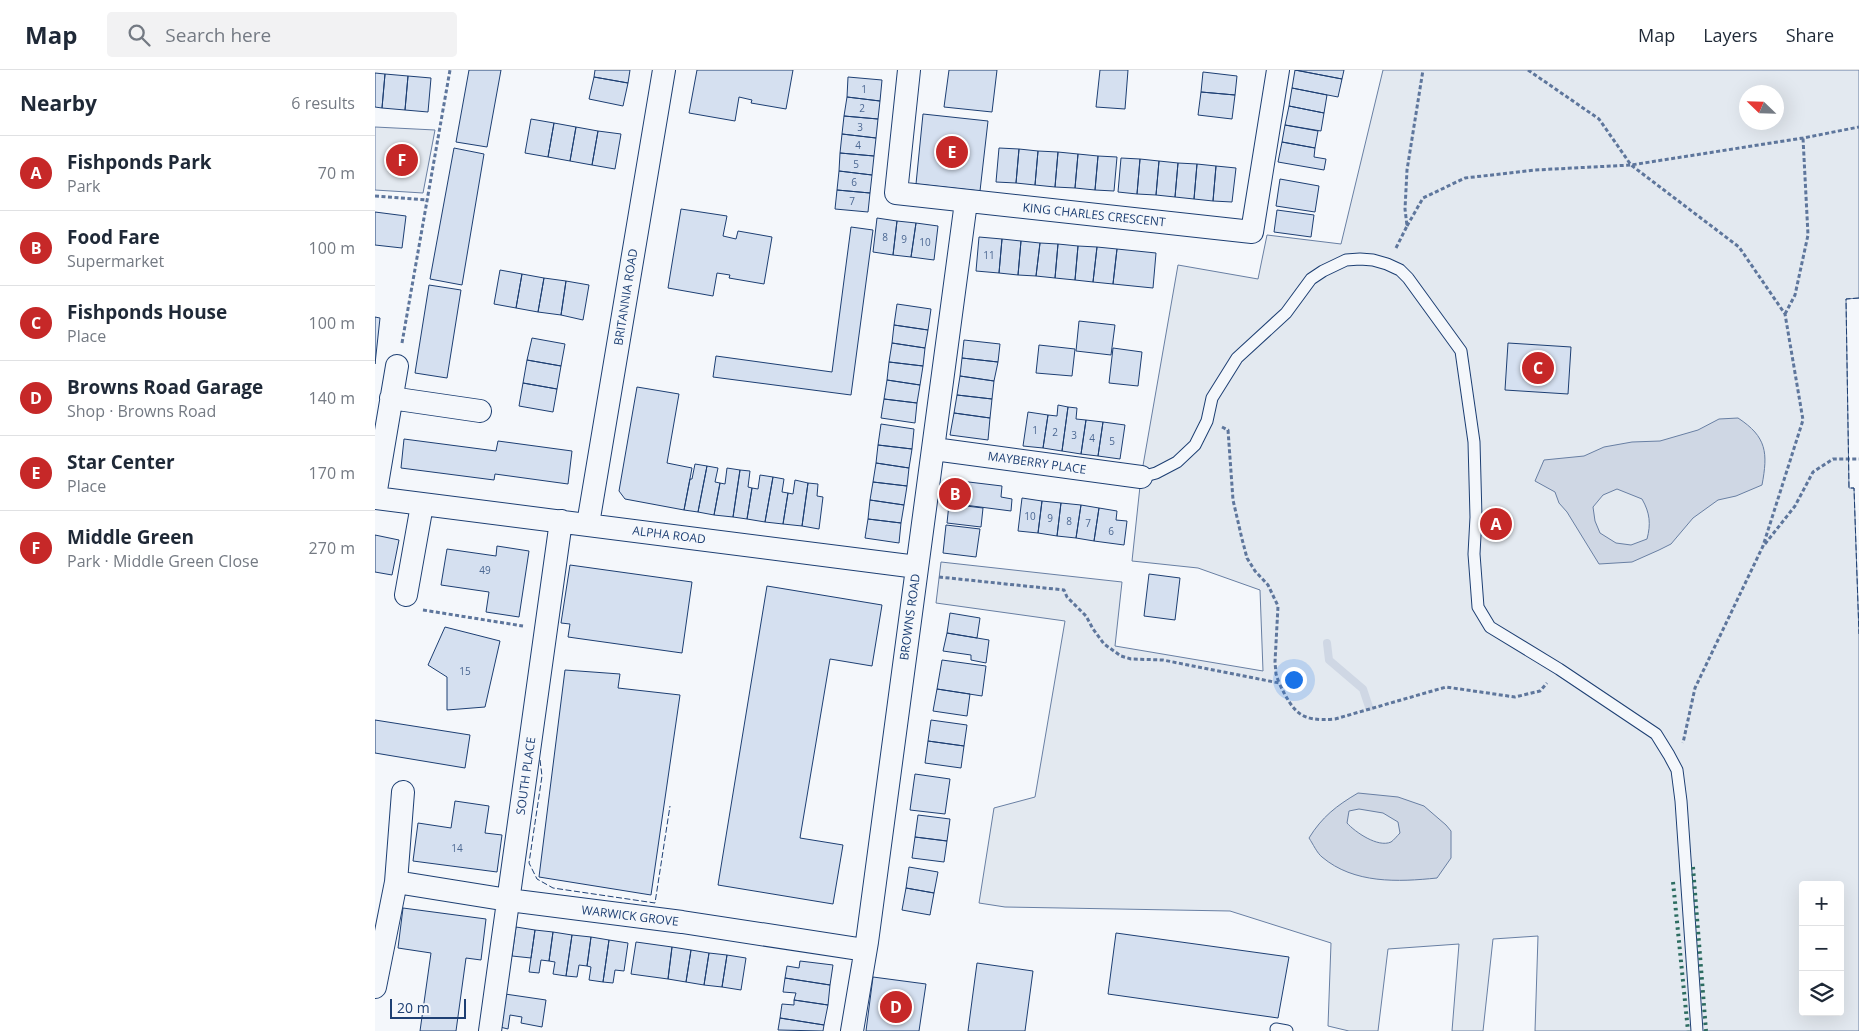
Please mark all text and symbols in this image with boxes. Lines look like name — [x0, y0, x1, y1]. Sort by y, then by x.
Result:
search box — [107, 12, 457, 57]
text: Map — [25, 18, 77, 51]
icon: search — [125, 21, 153, 49]
text: Search here — [165, 22, 271, 48]
text: Map — [1638, 23, 1675, 47]
text: Layers — [1703, 23, 1758, 47]
text: Share — [1786, 23, 1834, 47]
house number: 1 — [861, 82, 867, 96]
north arrow — [1739, 85, 1784, 130]
text: Nearby — [20, 89, 97, 117]
text: 6 results — [291, 92, 355, 114]
house number: 2 — [859, 101, 865, 115]
house number: 3 — [857, 120, 863, 134]
pin: E — [936, 133, 968, 171]
house number: 4 — [855, 138, 861, 152]
pin: F — [386, 141, 418, 179]
text: Fishponds Park — [67, 149, 212, 175]
house number: 5 — [853, 157, 859, 171]
text: A — [30, 162, 42, 184]
text: 70 m — [318, 162, 355, 184]
text: Park — [67, 175, 100, 197]
house number: 6 — [851, 175, 857, 189]
house number: 7 — [849, 194, 855, 208]
street label: KING CHARLES CRESCENT — [1022, 199, 1167, 231]
text: Food Fare — [67, 224, 160, 250]
house number: 8 — [882, 230, 888, 244]
house number: 9 — [901, 232, 907, 246]
house number: 10 — [919, 235, 931, 249]
text: B — [31, 237, 41, 259]
text: 100 m — [309, 237, 355, 259]
street label: BRITANNIA ROAD — [609, 247, 642, 347]
house number: 11 — [983, 248, 995, 262]
text: Supermarket — [67, 250, 164, 272]
text: Fishponds House — [67, 299, 227, 325]
text: C — [31, 312, 41, 334]
text: 100 m — [309, 312, 355, 334]
text: Place — [67, 325, 106, 347]
pin: C — [1522, 349, 1554, 387]
text: Browns Road Garage — [67, 374, 263, 400]
text: D — [30, 387, 42, 409]
text: 140 m — [309, 387, 355, 409]
text: Shop · Browns Road — [67, 400, 216, 422]
house number: 1 — [1032, 423, 1038, 437]
house number: 2 — [1052, 425, 1058, 439]
house number: 3 — [1071, 428, 1077, 442]
house number: 4 — [1089, 431, 1095, 445]
house number: 5 — [1109, 434, 1115, 448]
street label: MAYBERRY PLACE — [987, 447, 1087, 478]
text: Star Center — [67, 449, 175, 475]
text: E — [32, 462, 40, 484]
text: 170 m — [309, 462, 355, 484]
text: Place — [67, 475, 106, 497]
pin: B — [939, 475, 971, 513]
pin: A — [1480, 505, 1512, 543]
house number: 10 — [1024, 509, 1036, 523]
house number: 9 — [1047, 511, 1053, 525]
house number: 8 — [1066, 514, 1072, 528]
house number: 7 — [1085, 516, 1091, 530]
street label: ALPHA ROAD — [631, 522, 707, 547]
text: Middle Green — [67, 524, 194, 550]
house number: 6 — [1108, 524, 1114, 538]
text: F — [32, 537, 40, 559]
text: 270 m — [309, 537, 355, 559]
text: Park · Middle Green Close — [67, 550, 259, 572]
house number: 49 — [479, 563, 491, 577]
street label: BROWNS ROAD — [895, 573, 924, 661]
house number: 15 — [459, 664, 471, 678]
your location — [1281, 667, 1307, 693]
street label: SOUTH PLACE — [512, 736, 539, 816]
house number: 14 — [451, 841, 463, 855]
map controls — [1799, 881, 1844, 1016]
button: + — [1799, 881, 1844, 926]
street label: WARWICK GROVE — [580, 901, 680, 930]
button: − — [1799, 926, 1844, 971]
button: layers — [1799, 971, 1844, 1016]
pin: D — [880, 988, 912, 1026]
scale bar — [390, 996, 466, 1019]
text: 20 m — [397, 998, 430, 1017]

